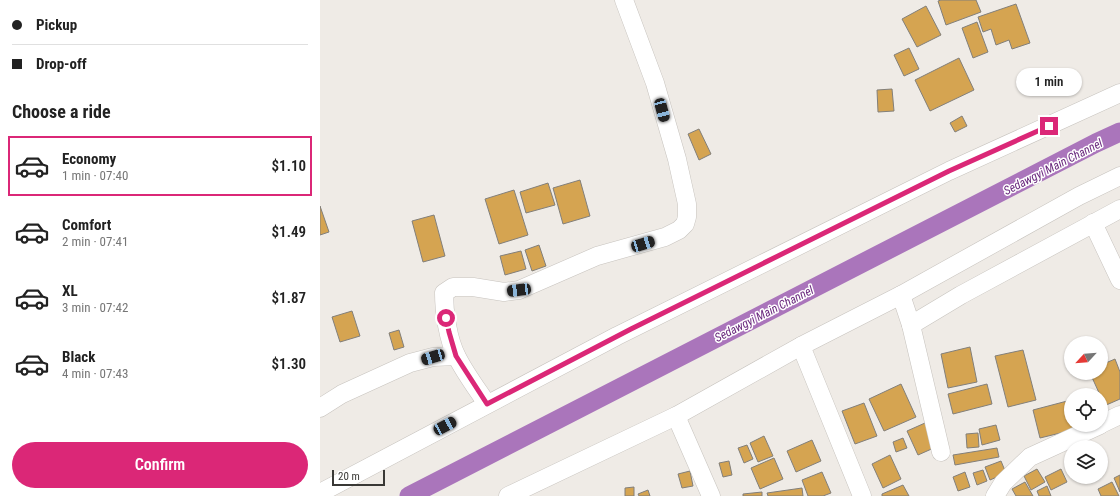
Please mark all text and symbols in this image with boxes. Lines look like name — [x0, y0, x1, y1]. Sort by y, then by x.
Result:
text: Pickup — [36, 16, 77, 34]
text: Drop-off — [36, 55, 87, 73]
callout: 1 min — [1016, 68, 1082, 96]
text: 1 min — [1035, 74, 1063, 89]
car — [653, 97, 671, 123]
text: Choose a ride — [12, 101, 111, 122]
route end — [1040, 117, 1058, 135]
water label: Sedawgyi Main Channel — [1001, 136, 1105, 198]
icon: car — [14, 148, 50, 184]
text: Economy — [62, 150, 116, 168]
text: $1.10 — [272, 157, 306, 175]
text: 1 min · 07:40 — [62, 168, 128, 183]
icon: car — [14, 214, 50, 250]
text: Comfort — [62, 216, 111, 234]
text: $1.49 — [272, 223, 306, 241]
text: 2 min · 07:41 — [62, 234, 128, 249]
car — [630, 235, 656, 253]
icon: car — [14, 280, 50, 316]
text: XL — [62, 282, 78, 300]
car — [506, 283, 532, 297]
water label: Sedawgyi Main Channel — [712, 283, 816, 345]
text: $1.87 — [272, 289, 306, 307]
text: 3 min · 07:42 — [62, 300, 128, 315]
route start — [437, 309, 455, 327]
north arrow — [1064, 336, 1108, 380]
map controls — [1064, 336, 1108, 484]
icon: car — [14, 346, 50, 382]
text: Black — [62, 348, 95, 366]
car — [420, 348, 446, 366]
text: $1.30 — [272, 355, 306, 373]
text: 4 min · 07:43 — [62, 366, 128, 381]
button: locate — [1064, 388, 1108, 432]
car — [432, 415, 458, 437]
button: layers — [1064, 440, 1108, 484]
button: Confirm — [12, 442, 308, 488]
scale bar — [332, 468, 385, 487]
text: 20 m — [338, 470, 360, 483]

